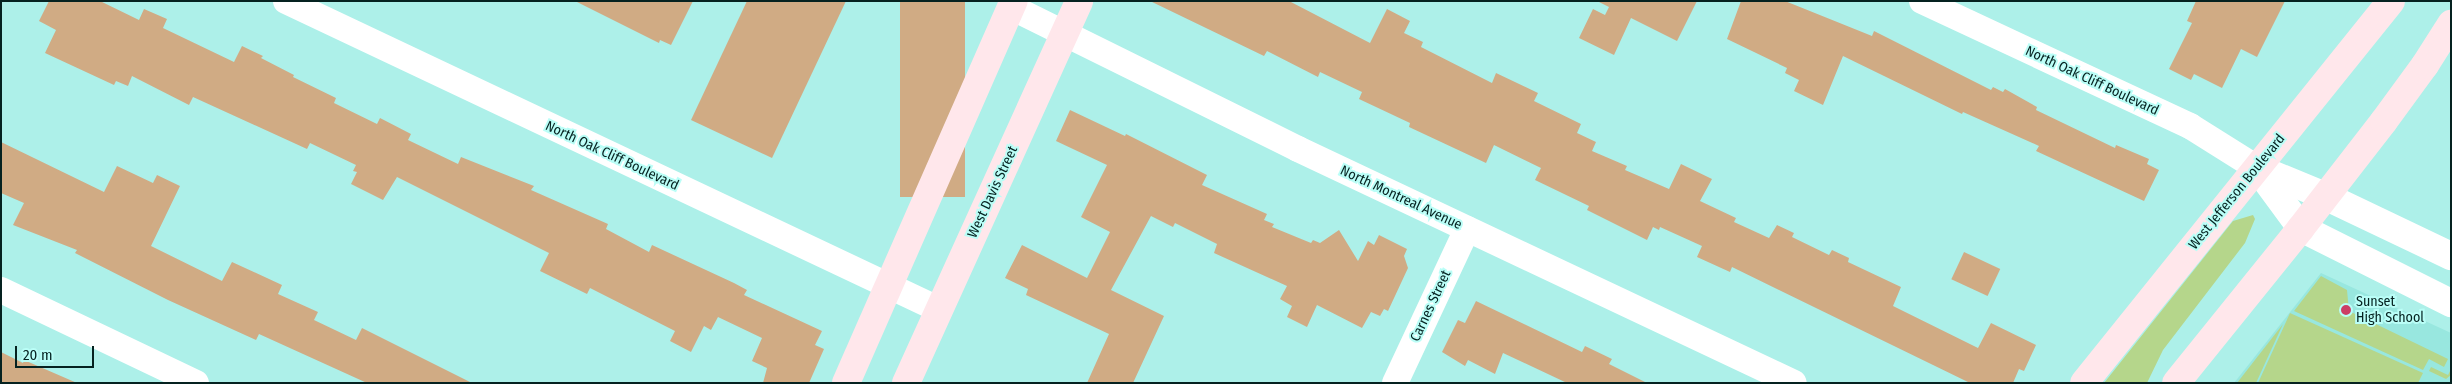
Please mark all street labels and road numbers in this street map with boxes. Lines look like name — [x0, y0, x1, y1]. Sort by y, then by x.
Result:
street label: North Oak Cliff Boulevard — [2023, 43, 2161, 119]
street label: North Oak Cliff Boulevard — [543, 118, 681, 194]
street label: West Jefferson Boulevard — [2185, 131, 2289, 253]
street label: West Davis Street — [964, 143, 1022, 241]
street label: North Montreal Avenue — [1337, 162, 1465, 234]
street label: Carnes Street — [1407, 268, 1455, 344]

